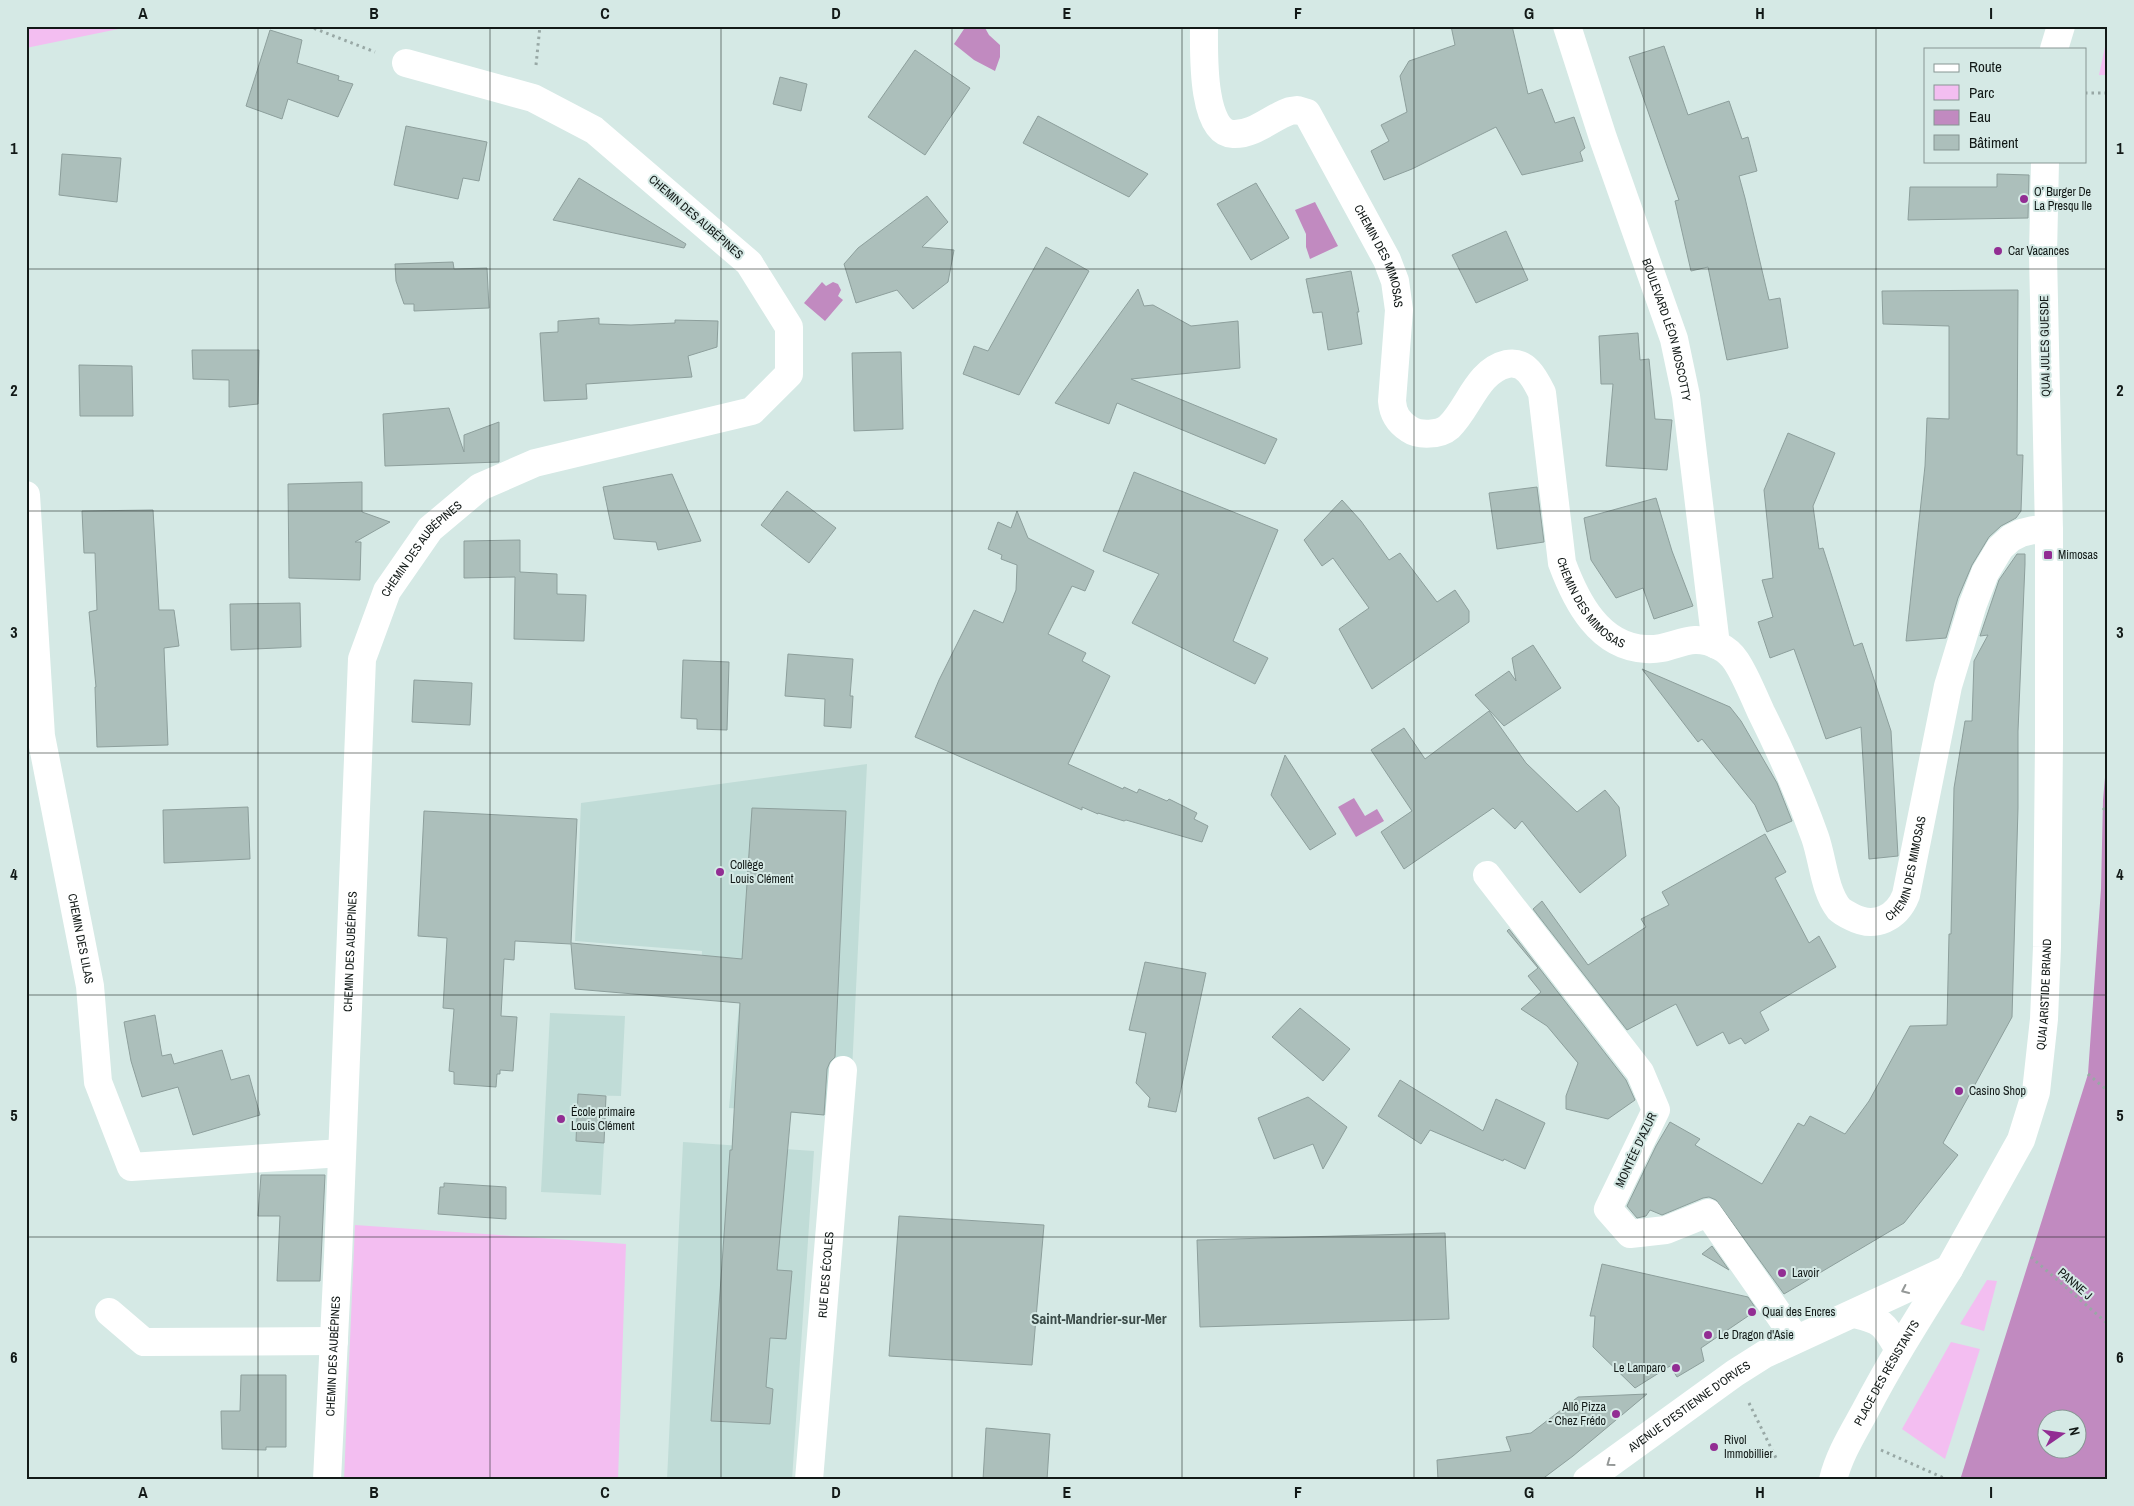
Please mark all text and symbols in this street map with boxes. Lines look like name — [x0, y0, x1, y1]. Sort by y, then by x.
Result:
text: A — [138, 2, 148, 24]
text: B — [369, 2, 379, 24]
text: C — [600, 2, 610, 24]
text: D — [831, 2, 841, 24]
text: E — [1063, 2, 1072, 24]
text: F — [1294, 2, 1302, 24]
text: G — [1524, 2, 1534, 24]
text: H — [1755, 2, 1765, 24]
text: I — [1989, 2, 1993, 24]
legend — [1924, 48, 2086, 162]
text: Route — [1969, 56, 2002, 77]
text: Parc — [1969, 82, 1994, 103]
text: Eau — [1969, 106, 1991, 127]
text: Bâtiment — [1969, 132, 2019, 153]
text: 1 — [10, 137, 18, 159]
text: 1 — [2116, 137, 2124, 159]
street label: CHEMIN DES AUBÉPINES — [645, 171, 747, 263]
place label: O’ Burger De La Presqu Ile — [2034, 184, 2092, 214]
marker: O’ Burger De La Presqu Ile — [2018, 193, 2030, 205]
street label: CHEMIN DES MIMOSAS — [1350, 202, 1407, 309]
place label: Car Vacances — [2008, 243, 2069, 259]
marker: Car Vacances — [1992, 245, 2004, 257]
street label: BOULEVARD LÉON MOSCOTTY — [1638, 256, 1695, 402]
street label: QUAI JULES GUESDE — [2036, 295, 2054, 397]
text: 2 — [10, 379, 18, 401]
text: 2 — [2116, 379, 2124, 401]
street label: CHEMIN DES AUBÉPINES — [378, 497, 466, 599]
place label: Mimosas — [2058, 547, 2098, 563]
marker: Mimosas — [2042, 549, 2054, 561]
street label: CHEMIN DES MIMOSAS — [1553, 557, 1628, 652]
text: 3 — [10, 621, 18, 643]
text: 3 — [2116, 621, 2124, 643]
street label: CHEMIN DES MIMOSAS — [1882, 814, 1930, 925]
place label: Collège Louis Clément — [730, 857, 794, 887]
text: 4 — [10, 863, 18, 885]
text: 4 — [2116, 863, 2124, 885]
marker: Collège Louis Clément — [714, 866, 726, 878]
street label: CHEMIN DES AUBÉPINES — [340, 891, 361, 1012]
street label: CHEMIN DES LILAS — [64, 892, 97, 986]
street label: QUAI ARISTIDE BRIAND — [2033, 939, 2055, 1051]
place label: Casino Shop — [1969, 1083, 2026, 1099]
marker: Casino Shop — [1953, 1085, 1965, 1097]
text: 5 — [10, 1104, 18, 1126]
place label: École primaire Louis Clément — [571, 1104, 635, 1134]
text: 5 — [2116, 1104, 2124, 1126]
street label: MONTÉE D'AZUR — [1612, 1110, 1660, 1190]
marker: École primaire Louis Clément — [555, 1113, 567, 1125]
street label: RUE DES ÉCOLES — [814, 1230, 838, 1318]
place label: Lavoir — [1792, 1265, 1820, 1281]
street label: PANNE J — [2054, 1265, 2096, 1303]
marker: Lavoir — [1776, 1267, 1788, 1279]
one-way arrow — [1901, 1284, 1910, 1295]
street label: CHEMIN DES AUBÉPINES — [322, 1295, 344, 1417]
place label: Quai des Encres — [1762, 1304, 1835, 1320]
marker: Quai des Encres — [1746, 1306, 1758, 1318]
district label: Saint-Mandrier-sur-Mer — [1031, 1308, 1167, 1329]
street label: PLACE DES RÉSISTANTS — [1850, 1317, 1923, 1429]
place label: Le Dragon d'Asie — [1718, 1327, 1794, 1343]
marker: Le Dragon d'Asie — [1702, 1329, 1714, 1341]
text: 6 — [10, 1346, 18, 1368]
text: 6 — [2116, 1346, 2124, 1368]
street label: AVENUE D'ESTIENNE D'ORVES — [1624, 1357, 1754, 1456]
place label: Le Lamparo — [1613, 1360, 1666, 1376]
marker: Le Lamparo — [1670, 1362, 1682, 1374]
place label: Allô Pizza - Chez Frédo — [1549, 1399, 1607, 1429]
marker: Allô Pizza - Chez Frédo — [1610, 1408, 1622, 1420]
north arrow — [2036, 1408, 2086, 1458]
text: N — [2065, 1425, 2084, 1437]
place label: Rivol Immobillier — [1724, 1432, 1773, 1462]
marker: Rivol Immobillier — [1708, 1441, 1720, 1453]
one-way arrow — [1606, 1457, 1616, 1466]
text: A — [138, 1481, 148, 1503]
text: B — [369, 1481, 379, 1503]
text: C — [600, 1481, 610, 1503]
text: D — [831, 1481, 841, 1503]
text: E — [1063, 1481, 1072, 1503]
text: F — [1294, 1481, 1302, 1503]
text: G — [1524, 1481, 1534, 1503]
text: H — [1755, 1481, 1765, 1503]
text: I — [1989, 1481, 1993, 1503]

